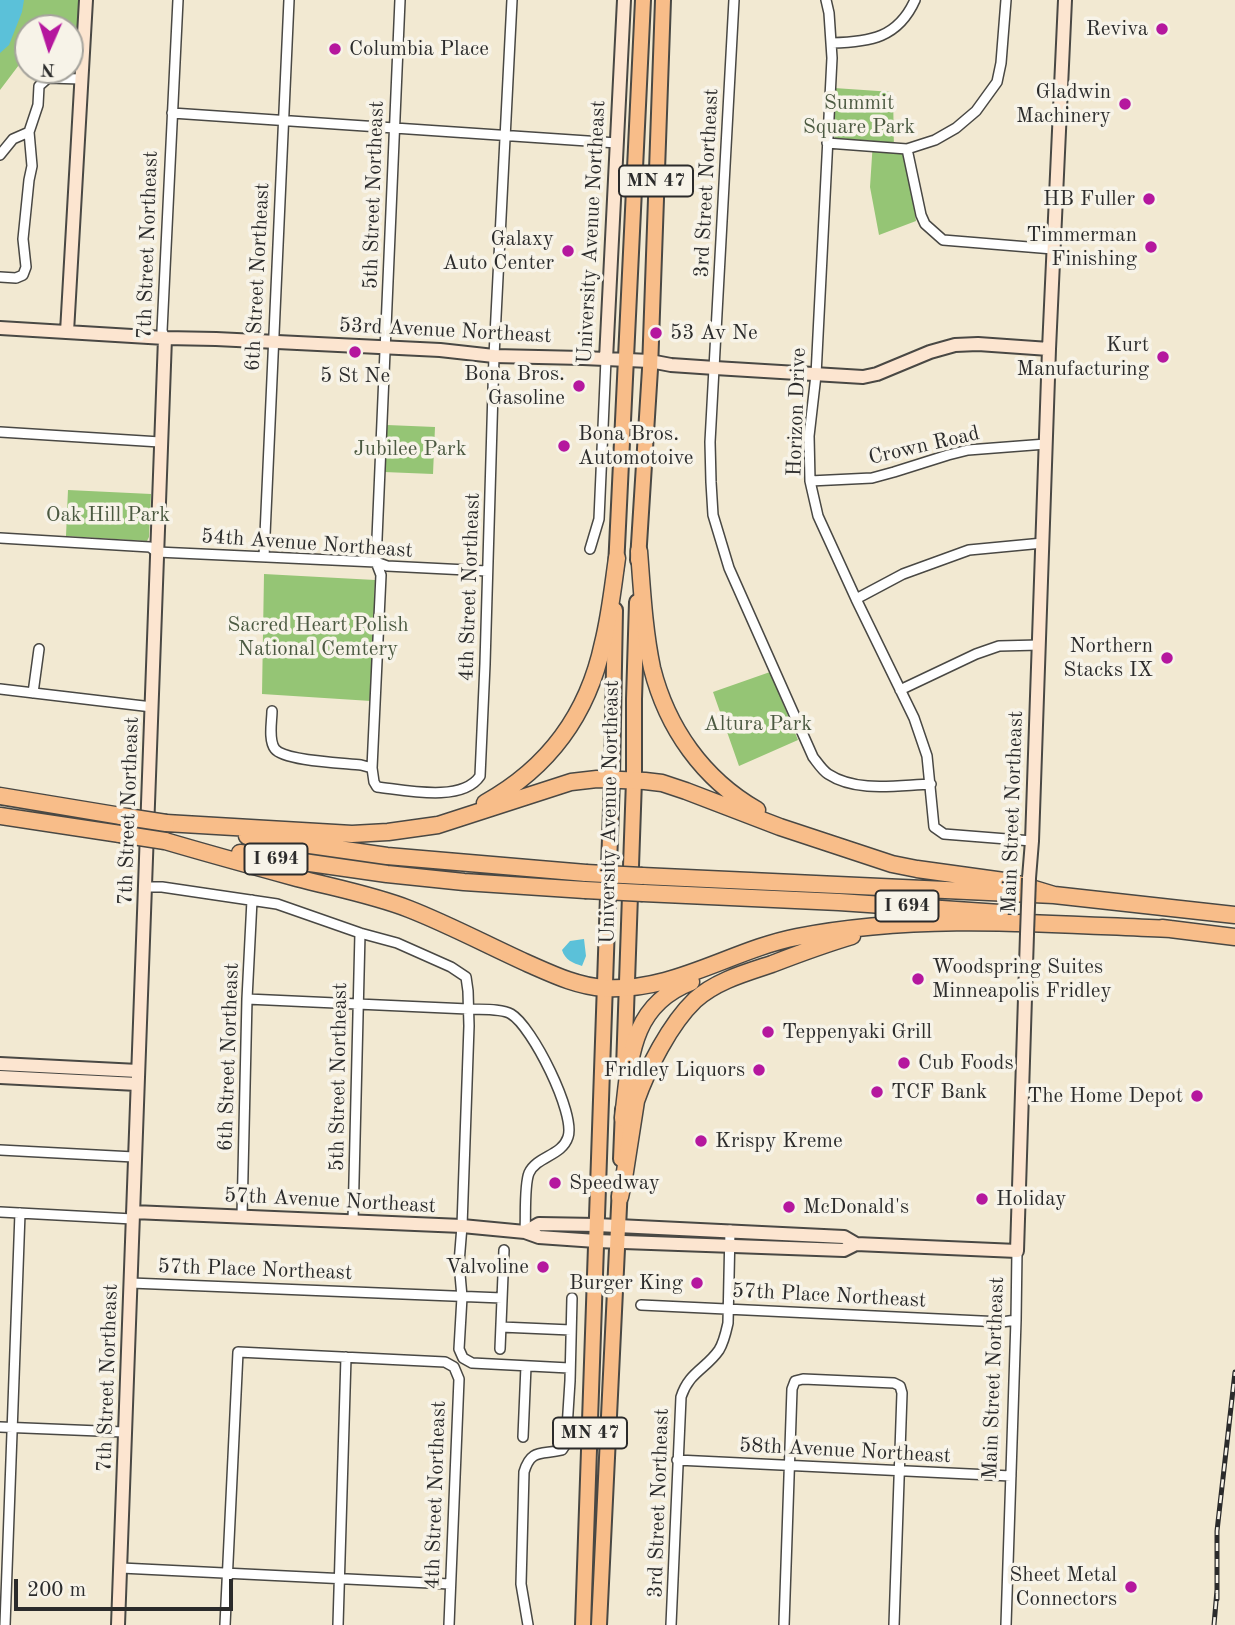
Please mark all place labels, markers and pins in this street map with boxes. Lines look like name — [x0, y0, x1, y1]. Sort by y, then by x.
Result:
place label: Reviva — [1086, 16, 1148, 42]
marker: Reviva — [1154, 21, 1170, 37]
place label: Columbia Place — [349, 36, 489, 62]
marker: Columbia Place — [327, 41, 343, 57]
place label: Gladwin Machinery — [1016, 79, 1111, 129]
marker: Gladwin Machinery — [1117, 96, 1133, 112]
place label: HB Fuller — [1043, 186, 1135, 212]
marker: HB Fuller — [1141, 191, 1157, 207]
place label: Timmerman Finishing — [1026, 222, 1137, 272]
place label: Galaxy Auto Center — [442, 226, 554, 276]
marker: Timmerman Finishing — [1143, 239, 1159, 255]
marker: Galaxy Auto Center — [560, 243, 576, 259]
place label: 53 Av Ne — [670, 320, 758, 346]
marker: 53 Av Ne — [648, 325, 664, 341]
place label: Kurt Manufacturing — [1016, 332, 1149, 382]
marker: 5 St Ne — [347, 344, 363, 360]
marker: Kurt Manufacturing — [1155, 349, 1171, 365]
place label: Bona Bros. Gasoline — [464, 361, 565, 411]
place label: 5 St Ne — [320, 363, 390, 389]
marker: Bona Bros. Gasoline — [571, 378, 587, 394]
place label: Bona Bros. Automotoive — [578, 421, 693, 471]
marker: Bona Bros. Automotoive — [556, 438, 572, 454]
place label: Northern Stacks IX — [1063, 633, 1153, 683]
marker: Northern Stacks IX — [1159, 650, 1175, 666]
place label: Woodspring Suites Minneapolis Fridley — [932, 954, 1112, 1004]
marker: Woodspring Suites Minneapolis Fridley — [910, 971, 926, 987]
place label: Teppenyaki Grill — [782, 1019, 932, 1045]
marker: Teppenyaki Grill — [760, 1024, 776, 1040]
place label: Cub Foods — [918, 1050, 1014, 1076]
marker: Cub Foods — [896, 1055, 912, 1071]
place label: Fridley Liquors — [604, 1057, 745, 1083]
marker: Fridley Liquors — [751, 1062, 767, 1078]
place label: TCF Bank — [891, 1079, 987, 1105]
place label: The Home Depot — [1027, 1083, 1183, 1109]
marker: TCF Bank — [869, 1084, 885, 1100]
marker: The Home Depot — [1189, 1088, 1205, 1104]
place label: Krispy Kreme — [715, 1128, 843, 1154]
marker: Krispy Kreme — [693, 1133, 709, 1149]
place label: Speedway — [569, 1170, 660, 1196]
marker: Speedway — [547, 1175, 563, 1191]
place label: Holiday — [996, 1186, 1066, 1212]
marker: Holiday — [974, 1191, 990, 1207]
place label: McDonald's — [803, 1194, 909, 1220]
marker: McDonald's — [781, 1199, 797, 1215]
place label: Valvoline — [446, 1254, 529, 1280]
marker: Valvoline — [535, 1259, 551, 1275]
place label: Burger King — [569, 1270, 683, 1296]
marker: Burger King — [689, 1275, 705, 1291]
place label: Sheet Metal Connectors — [1009, 1562, 1117, 1612]
marker: Sheet Metal Connectors — [1123, 1579, 1139, 1595]

